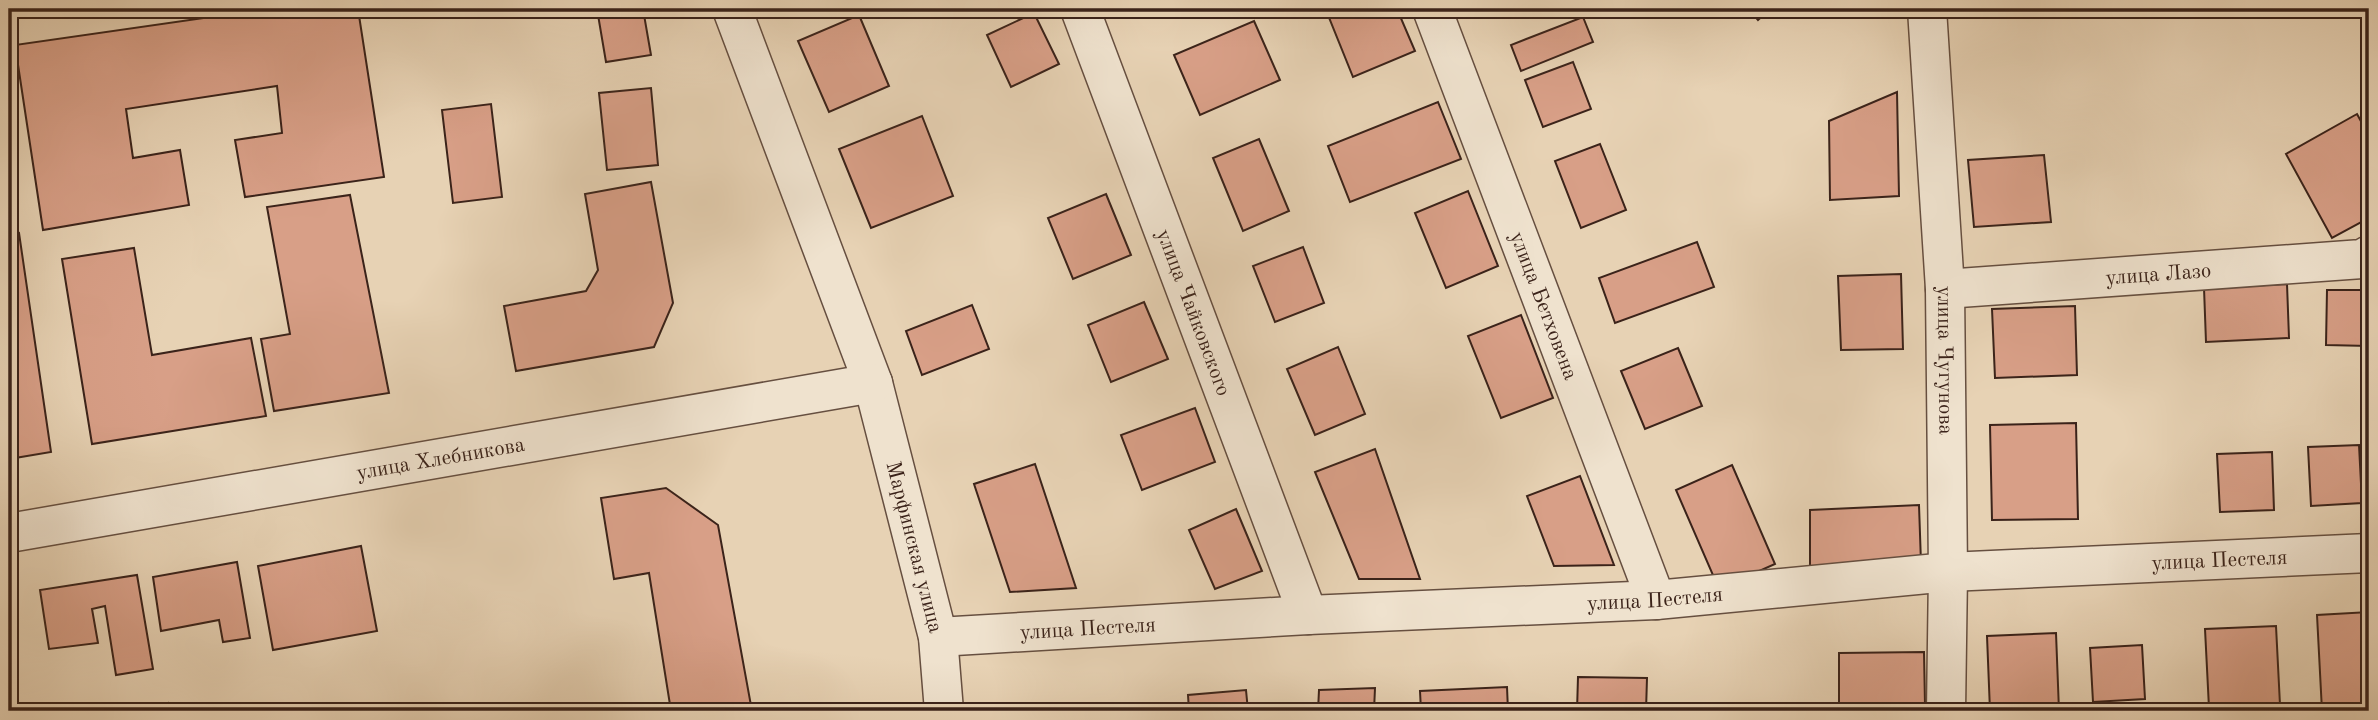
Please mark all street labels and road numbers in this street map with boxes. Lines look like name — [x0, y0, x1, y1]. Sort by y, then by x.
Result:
street label: улица Чайковского — [1152, 227, 1234, 399]
street label: улица Бетховена — [1505, 229, 1581, 383]
street label: улица Лазо — [2105, 261, 2212, 289]
street label: улица Чугунова — [1933, 286, 1956, 435]
street label: улица Хлебникова — [355, 435, 527, 484]
street label: Марфинская улица — [881, 459, 946, 635]
street label: улица Пестеля — [2151, 548, 2288, 575]
street label: улица Пестеля — [1587, 585, 1724, 615]
street label: улица Пестеля — [1019, 615, 1156, 644]

